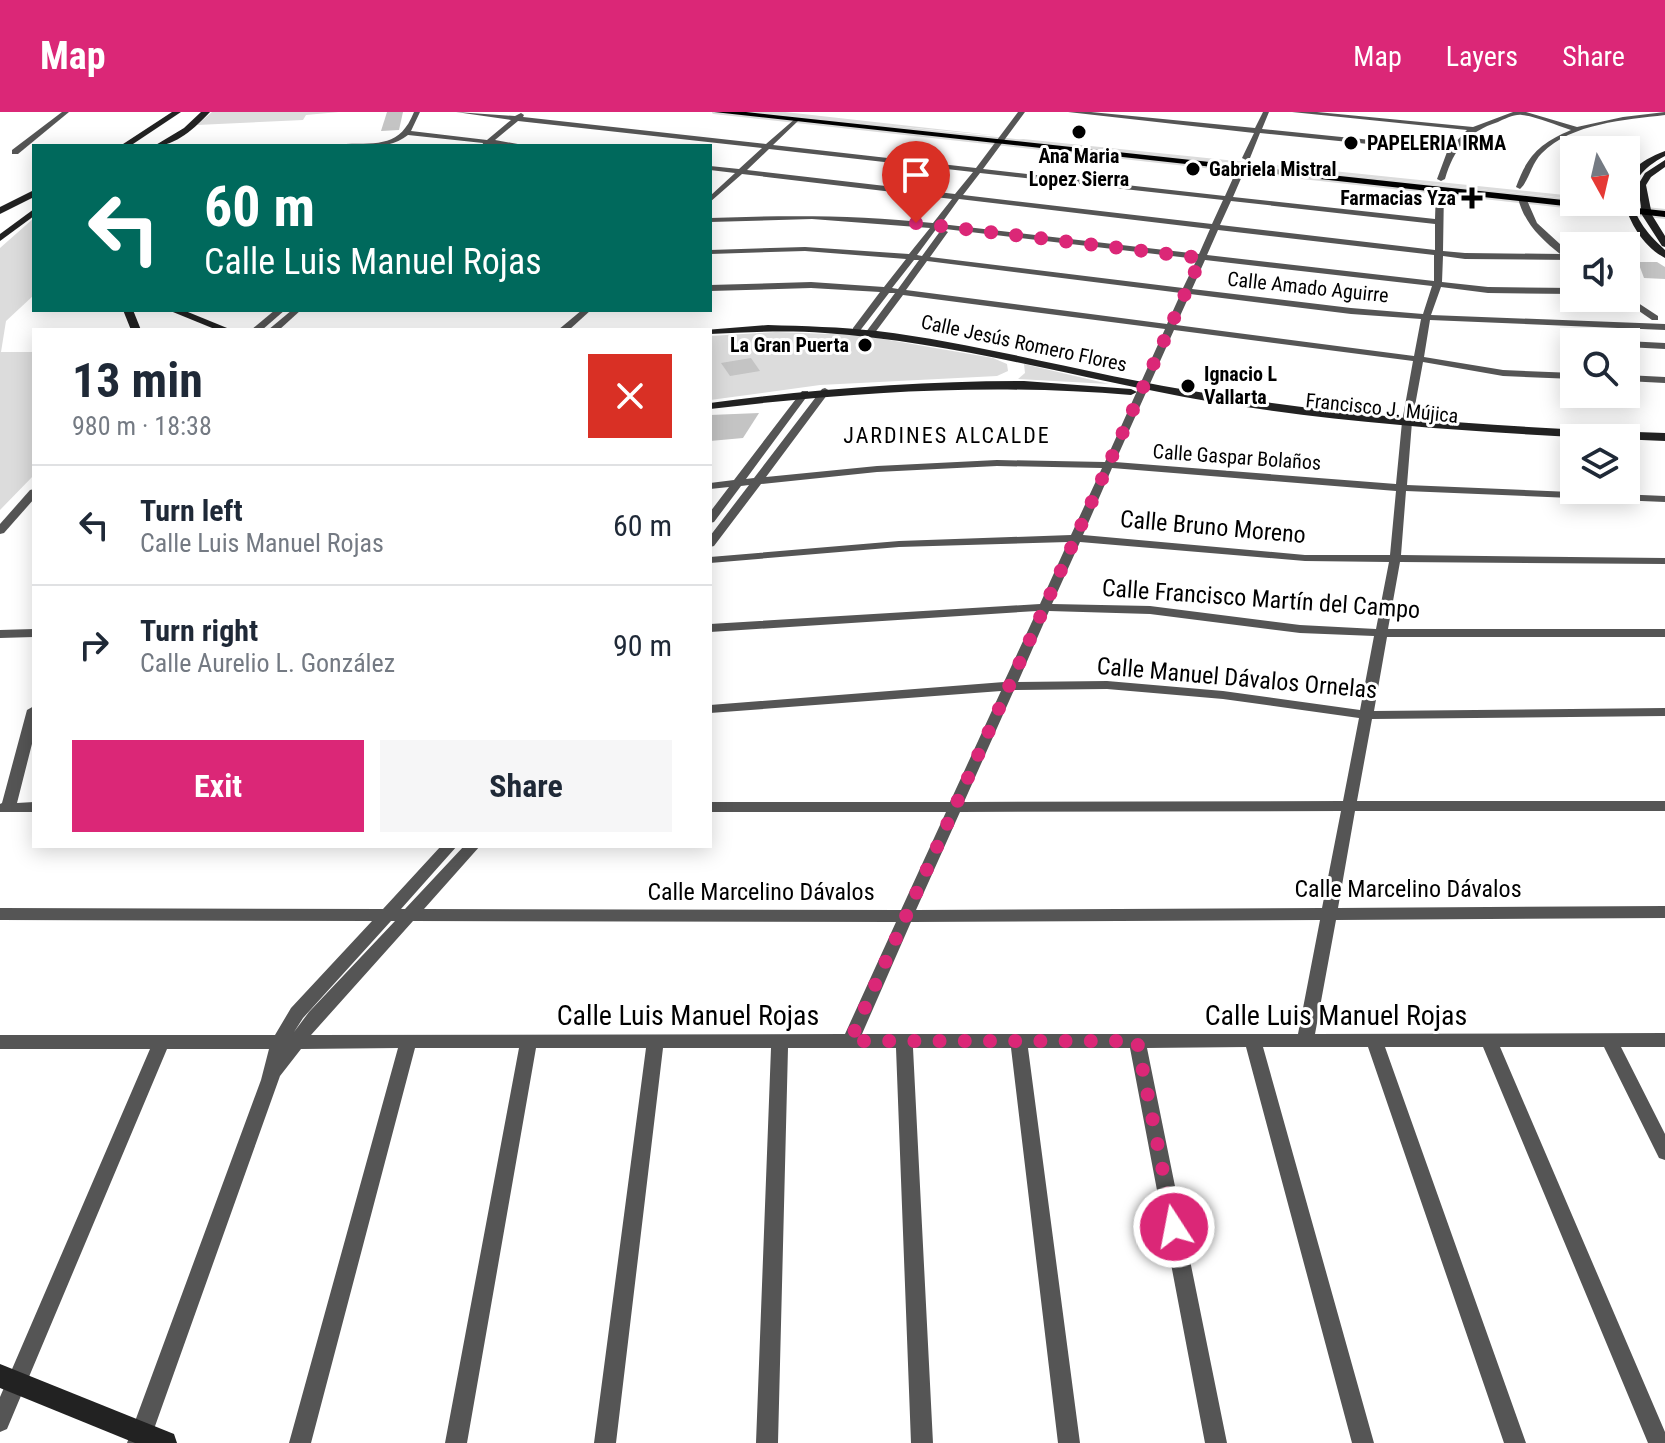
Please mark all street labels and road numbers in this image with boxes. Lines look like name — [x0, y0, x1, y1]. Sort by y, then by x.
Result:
street label: Calle Amado Aguirre — [1226, 267, 1390, 307]
street label: Calle Jesús Romero Flores — [919, 309, 1129, 377]
street label: Francisco J. Mújica — [1304, 388, 1460, 428]
street label: Calle Gaspar Bolaños — [1152, 439, 1322, 475]
street label: Calle Bruno Moreno — [1119, 505, 1307, 549]
street label: Calle Francisco Martín del Campo — [1101, 574, 1421, 624]
street label: Calle Manuel Dávalos Ornelas — [1096, 652, 1378, 704]
street label: Calle Marcelino Dávalos — [1294, 875, 1522, 903]
street label: Calle Marcelino Dávalos — [647, 878, 875, 906]
street label: Calle Luis Manuel Rojas — [557, 999, 819, 1032]
street label: Calle Luis Manuel Rojas — [1205, 999, 1467, 1032]

